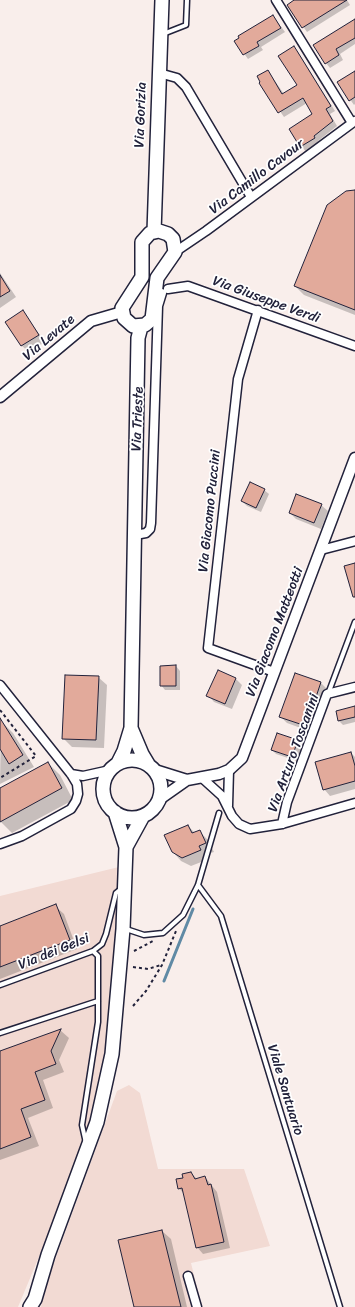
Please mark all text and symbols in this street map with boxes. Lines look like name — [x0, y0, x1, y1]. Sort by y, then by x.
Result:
street label: Via Gorizia — [131, 82, 151, 148]
street label: Via Camillo Cavour — [206, 136, 308, 218]
street label: Via Giuseppe Verdi — [210, 273, 322, 327]
street label: Via Levate — [20, 311, 78, 365]
street label: Via Trieste — [128, 386, 148, 452]
street label: Via Giacomo Puccini — [195, 449, 225, 573]
street label: Via Giacomo Matteotti — [243, 565, 307, 699]
street label: Via Arturo Toscanini — [265, 691, 323, 815]
street label: Via dei Gelsi — [16, 930, 92, 974]
street label: Viale Santuario — [263, 1042, 307, 1138]

